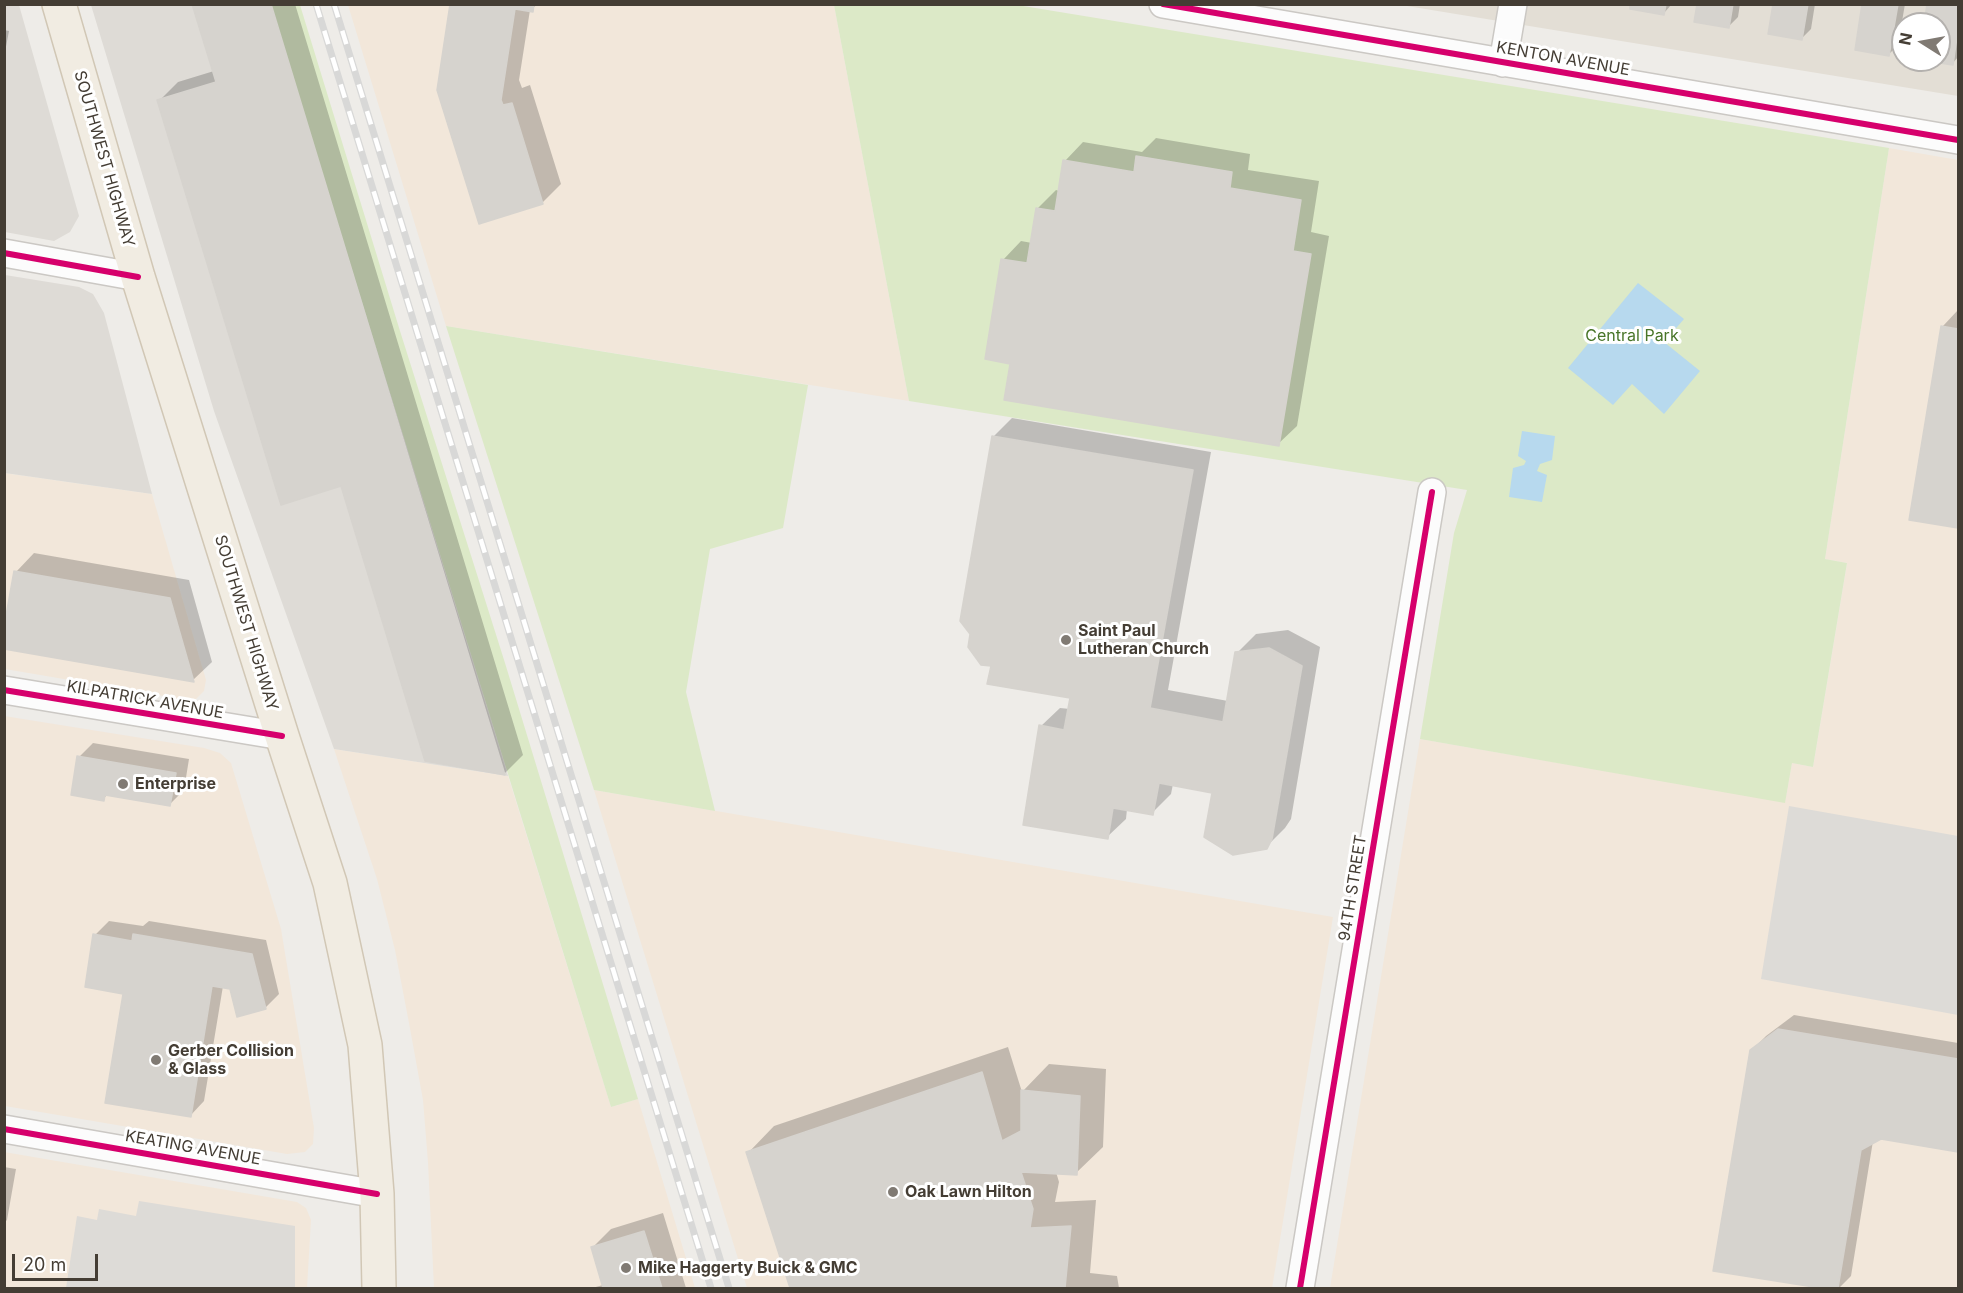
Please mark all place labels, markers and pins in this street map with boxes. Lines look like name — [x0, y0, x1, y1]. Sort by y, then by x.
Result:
place label: Saint Paul Lutheran Church — [1078, 621, 1209, 659]
marker: Saint Paul Lutheran Church — [1059, 633, 1073, 647]
place label: Enterprise — [135, 774, 216, 794]
marker: Enterprise — [116, 777, 130, 791]
place label: Gerber Collision & Glass — [168, 1041, 294, 1079]
marker: Gerber Collision & Glass — [149, 1053, 163, 1067]
place label: Oak Lawn Hilton — [905, 1182, 1032, 1202]
marker: Oak Lawn Hilton — [886, 1185, 900, 1199]
place label: Mike Haggerty Buick & GMC — [638, 1258, 858, 1278]
marker: Mike Haggerty Buick & GMC — [619, 1261, 633, 1275]

